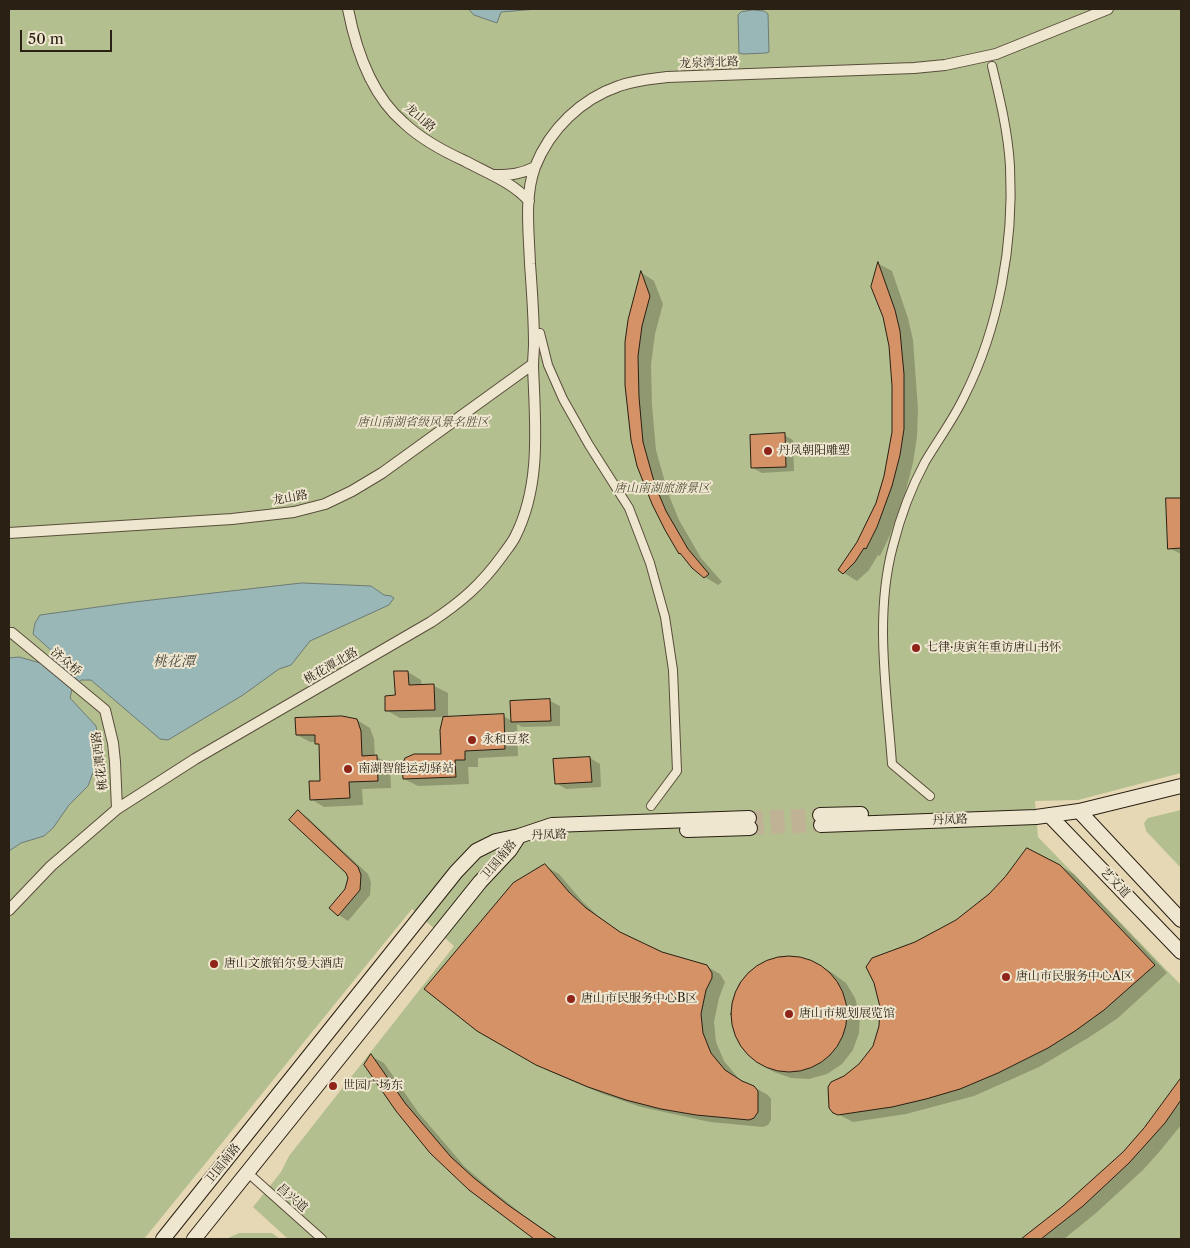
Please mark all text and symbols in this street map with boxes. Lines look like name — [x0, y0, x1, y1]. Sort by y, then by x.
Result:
scale bar — [22, 20, 115, 52]
text: 50 m — [28, 29, 64, 48]
street label: 龙泉湾北路 — [679, 55, 739, 71]
street label: 龙山路 — [402, 101, 438, 135]
park label: 唐山南湖省级风景名胜区 — [357, 416, 489, 430]
place label: 丹凤朝阳雕塑 — [778, 444, 850, 458]
marker: 丹凤朝阳雕塑 — [762, 445, 774, 457]
park label: 唐山南湖旅游景区 — [614, 482, 710, 496]
street label: 龙山路 — [271, 488, 309, 508]
place label: 七律·庚寅年重访唐山书怀 — [926, 641, 1061, 655]
marker: 七律·庚寅年重访唐山书怀 — [910, 642, 922, 654]
street label: 济众桥 — [48, 645, 84, 679]
street label: 桃花潭北路 — [301, 645, 361, 687]
water label: 桃花潭 — [153, 654, 195, 670]
street label: 桃花潭西路 — [89, 730, 111, 792]
place label: 永和豆浆 — [482, 733, 530, 747]
marker: 永和豆浆 — [466, 734, 478, 746]
place label: 南湖智能运动驿站 — [358, 762, 454, 776]
marker: 南湖智能运动驿站 — [342, 763, 354, 775]
street label: 丹凤路 — [932, 812, 968, 828]
street label: 丹凤路 — [531, 827, 567, 843]
street label: 卫国南路 — [478, 837, 520, 883]
street label: 艺文道 — [1097, 865, 1133, 901]
place label: 唐山文旅铂尔曼大酒店 — [224, 957, 344, 971]
marker: 唐山文旅铂尔曼大酒店 — [208, 958, 220, 970]
place label: 唐山市民服务中心A区 — [1016, 970, 1133, 984]
marker: 唐山市民服务中心A区 — [1000, 971, 1012, 983]
place label: 唐山市民服务中心B区 — [581, 992, 697, 1006]
marker: 唐山市民服务中心B区 — [565, 993, 577, 1005]
place label: 唐山市规划展览馆 — [799, 1007, 895, 1021]
marker: 唐山市规划展览馆 — [783, 1008, 795, 1020]
place label: 世园广场东 — [343, 1079, 403, 1093]
marker: 世园广场东 — [327, 1080, 339, 1092]
street label: 卫国南路 — [202, 1141, 244, 1187]
street label: 昌兴道 — [274, 1181, 310, 1215]

